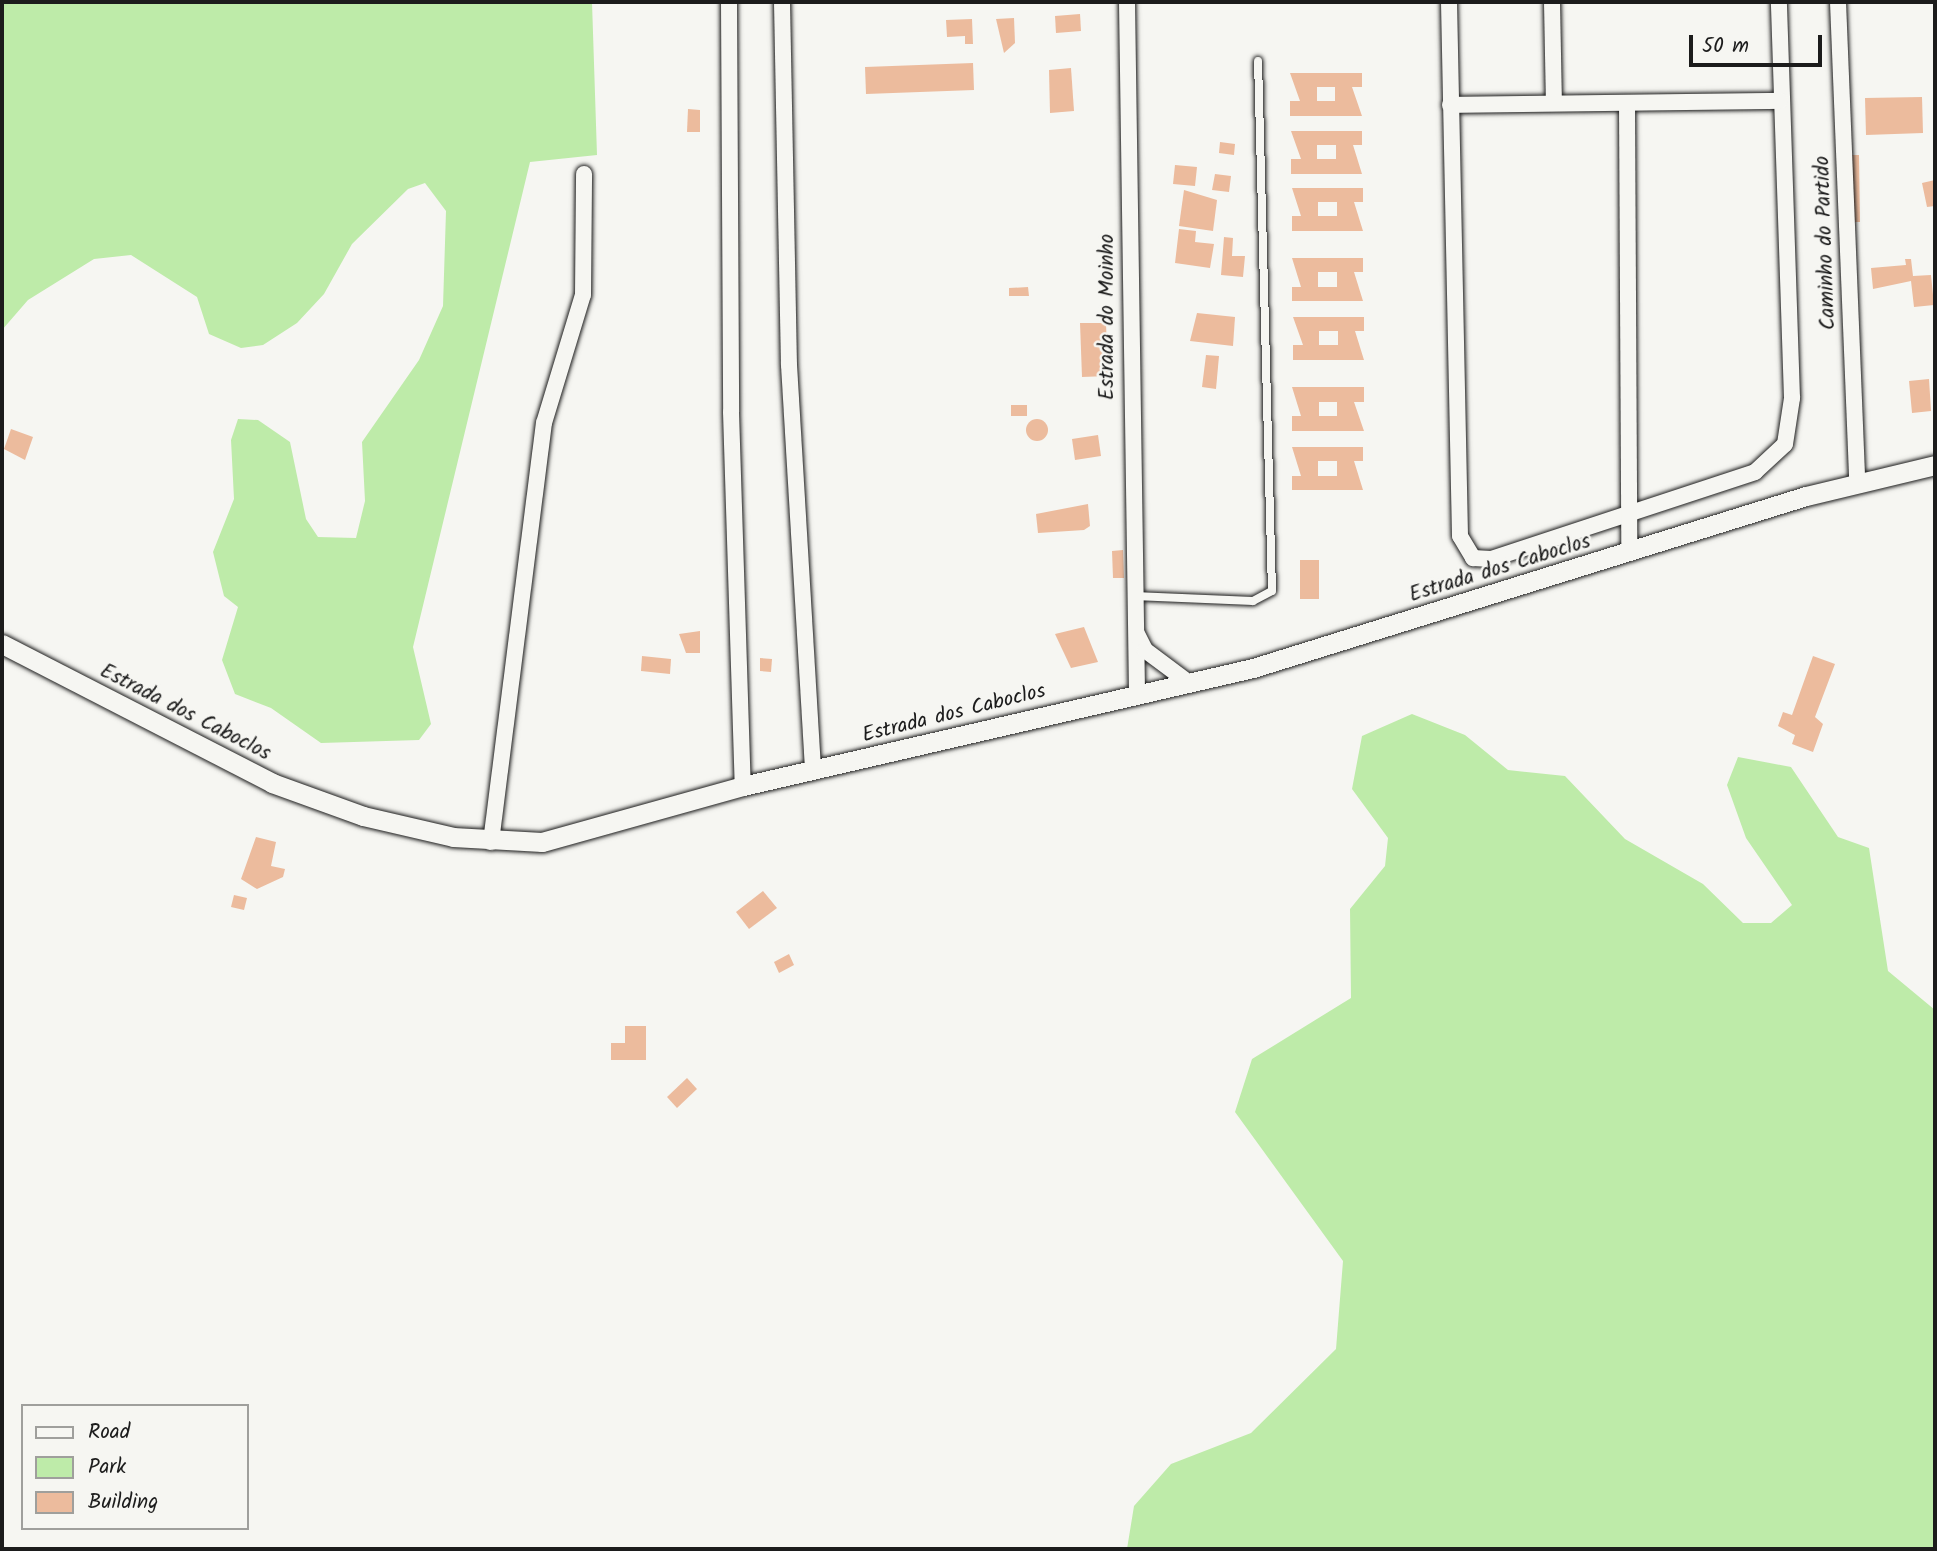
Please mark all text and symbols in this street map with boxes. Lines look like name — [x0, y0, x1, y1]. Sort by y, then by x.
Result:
scale bar — [1692, 21, 1825, 65]
text: 50 m — [1702, 30, 1749, 63]
street label: Caminho do Partido — [1810, 155, 1842, 331]
street label: Estrada do Moinho — [1095, 234, 1121, 400]
street label: Estrada dos Caboclos — [1406, 529, 1594, 609]
street label: Estrada dos Caboclos — [95, 659, 275, 767]
street label: Estrada dos Caboclos — [860, 679, 1048, 749]
legend — [21, 1404, 248, 1530]
text: Road — [88, 1416, 130, 1449]
text: Park — [88, 1451, 126, 1484]
text: Building — [88, 1486, 158, 1519]

